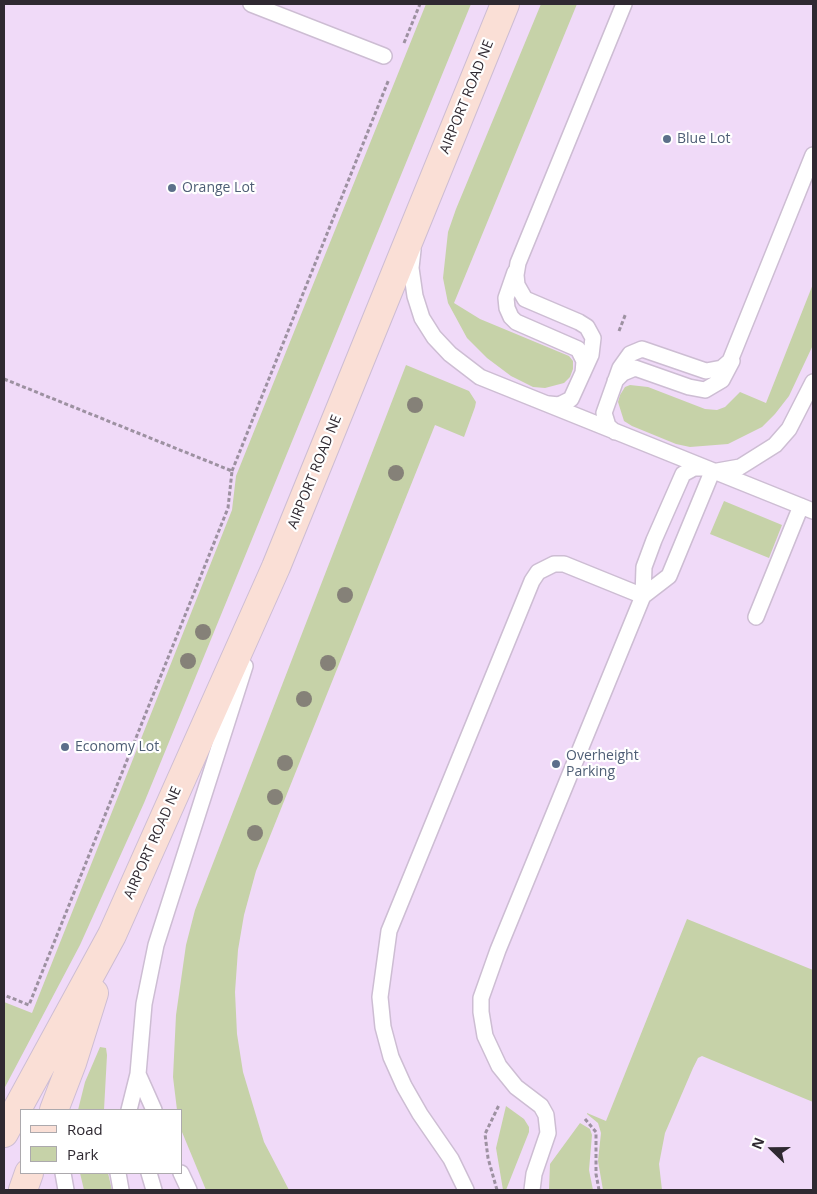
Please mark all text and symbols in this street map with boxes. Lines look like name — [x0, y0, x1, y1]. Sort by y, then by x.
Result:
street label: AIRPORT ROAD NE — [437, 38, 497, 156]
place label: Blue Lot — [677, 131, 730, 147]
marker: Blue Lot — [661, 133, 673, 145]
place label: Orange Lot — [182, 180, 255, 196]
marker: Orange Lot — [166, 182, 178, 194]
street label: AIRPORT ROAD NE — [285, 413, 345, 531]
place label: Economy Lot — [75, 739, 159, 755]
marker: Economy Lot — [59, 741, 71, 753]
place label: Overheight Parking — [566, 748, 639, 780]
marker: Overheight Parking — [550, 758, 562, 770]
street label: AIRPORT ROAD NE — [121, 784, 185, 902]
legend — [20, 1109, 182, 1174]
text: Road — [67, 1119, 103, 1139]
north arrow — [747, 1124, 797, 1174]
text: N — [747, 1134, 769, 1152]
text: Park — [67, 1144, 98, 1164]

